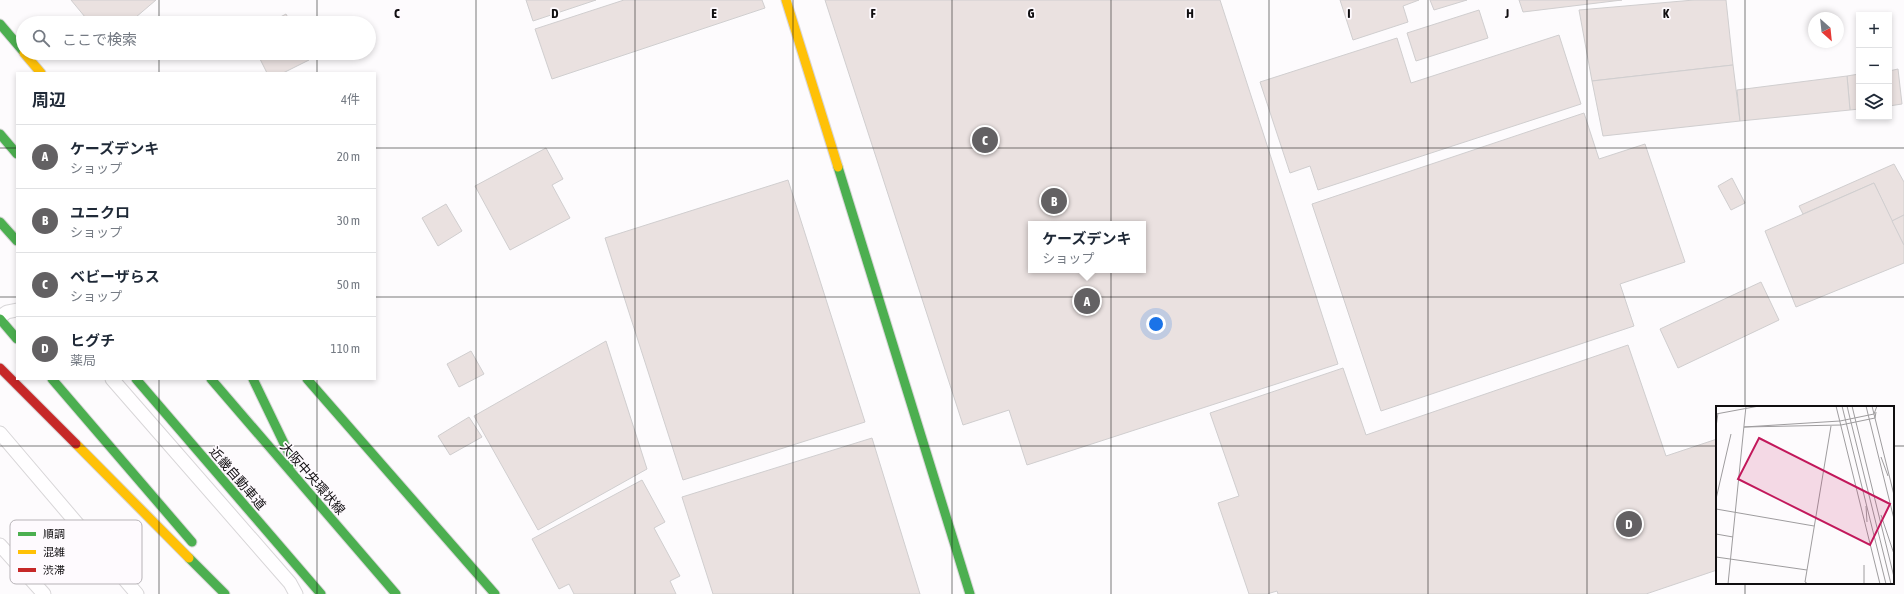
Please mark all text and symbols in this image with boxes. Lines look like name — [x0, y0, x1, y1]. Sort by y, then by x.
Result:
text: C — [394, 6, 400, 21]
text: D — [551, 6, 559, 21]
text: E — [711, 6, 717, 21]
text: F — [870, 6, 876, 21]
text: G — [1028, 6, 1035, 21]
text: H — [1186, 6, 1194, 21]
text: I — [1347, 6, 1351, 21]
text: J — [1504, 6, 1509, 21]
text: K — [1663, 6, 1670, 21]
north arrow — [1808, 12, 1844, 48]
map controls — [1856, 12, 1892, 120]
button: + — [1856, 12, 1892, 48]
search box — [16, 16, 376, 60]
icon: search — [30, 27, 52, 49]
text: ここで検索 — [62, 31, 137, 48]
button: − — [1856, 48, 1892, 84]
button: layers — [1856, 84, 1892, 120]
text: 周辺 — [32, 90, 66, 110]
text: 4件 — [341, 92, 360, 107]
pin: C — [972, 125, 998, 155]
text: ケーズデンキ — [70, 140, 159, 157]
text: A — [42, 149, 48, 164]
text: 20 m — [337, 149, 360, 164]
text: ショップ — [70, 161, 122, 176]
pin: B — [1041, 186, 1067, 216]
text: ユニクロ — [70, 204, 130, 221]
text: B — [42, 213, 48, 228]
text: 30 m — [337, 213, 360, 228]
popup — [1028, 221, 1146, 273]
text: ショップ — [70, 225, 122, 240]
text: ケーズデンキ — [1042, 230, 1132, 247]
text: ショップ — [1042, 251, 1094, 266]
text: ベビーザらス — [70, 268, 160, 285]
text: C — [42, 277, 48, 292]
text: 50 m — [337, 277, 360, 292]
pin: A — [1074, 286, 1100, 316]
text: ショップ — [70, 289, 122, 304]
your location — [1146, 314, 1166, 334]
text: ヒグチ — [70, 332, 115, 349]
text: D — [41, 341, 49, 356]
text: 110 m — [331, 341, 360, 356]
text: 薬局 — [70, 353, 96, 368]
inset map — [1716, 406, 1894, 584]
street label: 大阪中央環状線 — [277, 439, 348, 518]
street label: 近畿自動車道 — [206, 444, 269, 513]
pin: D — [1616, 509, 1642, 539]
legend — [10, 520, 142, 584]
text: 順調 — [43, 528, 65, 540]
text: 混雑 — [43, 546, 65, 558]
text: 渋滞 — [43, 564, 65, 576]

